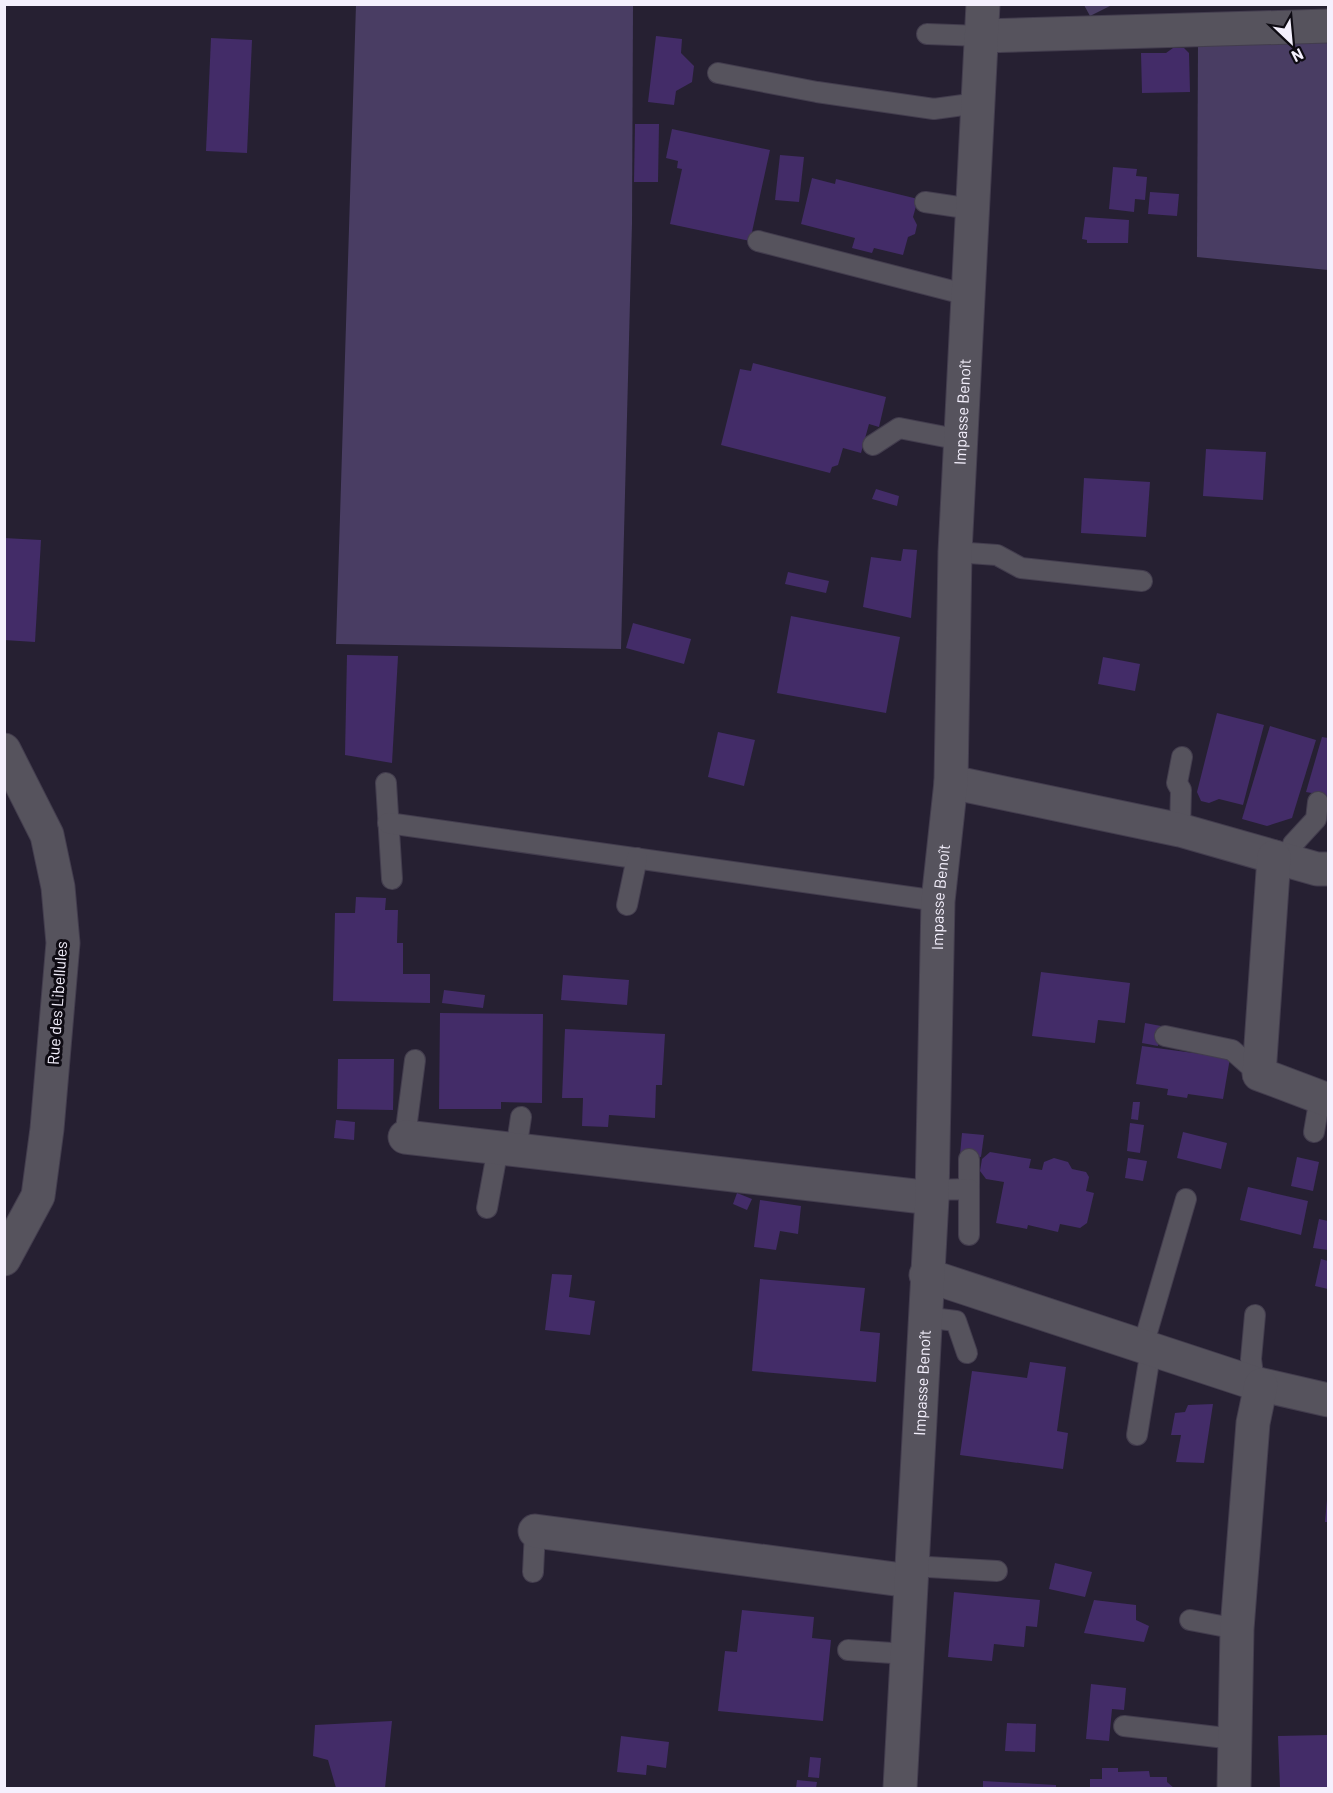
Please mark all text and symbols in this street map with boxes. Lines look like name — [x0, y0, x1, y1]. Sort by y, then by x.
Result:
north arrow — [1261, 12, 1321, 72]
text: N — [1289, 45, 1307, 67]
street label: Impasse Benoît — [949, 358, 974, 465]
street label: Impasse Benoît — [927, 843, 953, 950]
street label: Rue des Libellules — [43, 940, 70, 1066]
street label: Impasse Benoît — [909, 1329, 934, 1436]

